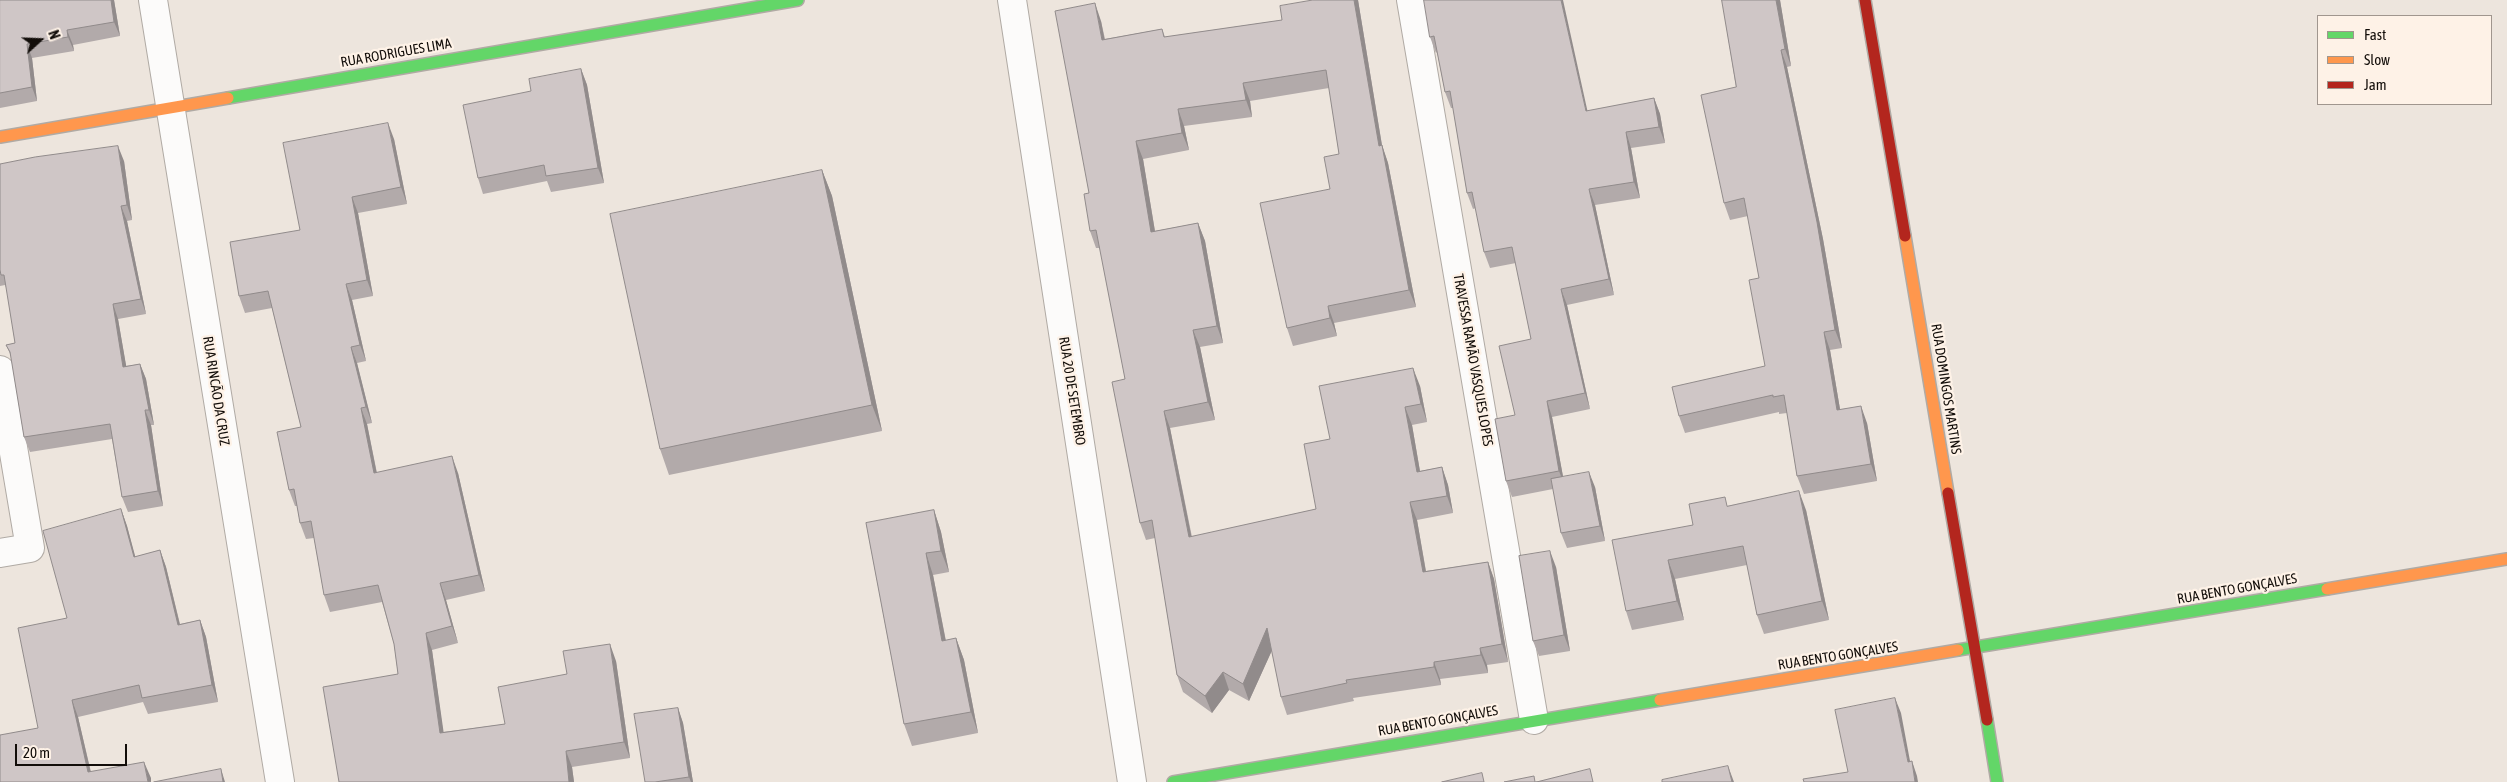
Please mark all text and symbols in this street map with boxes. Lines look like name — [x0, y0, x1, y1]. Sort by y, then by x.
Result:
north arrow — [15, 15, 65, 65]
legend — [2317, 15, 2492, 105]
text: Fast — [2364, 26, 2386, 43]
text: N — [45, 28, 63, 41]
street label: RUA RODRIGUES LIMA — [339, 35, 453, 71]
text: Slow — [2364, 51, 2390, 68]
text: Jam — [2364, 76, 2387, 93]
street label: TRAVESSA RAMÃO VASQUES LOPES — [1450, 272, 1496, 448]
street label: RUA DOMINGOS MARTINS — [1927, 323, 1965, 455]
street label: RUA RINCÃO DA CRUZ — [199, 335, 233, 447]
street label: RUA 20 DE SETEMBRO — [1055, 335, 1089, 447]
street label: RUA BENTO GONÇALVES — [2176, 570, 2298, 608]
street label: RUA BENTO GONÇALVES — [1777, 638, 1899, 674]
street label: RUA BENTO GONÇALVES — [1377, 702, 1499, 740]
scale bar — [18, 734, 130, 766]
text: 20 m — [23, 744, 50, 761]

